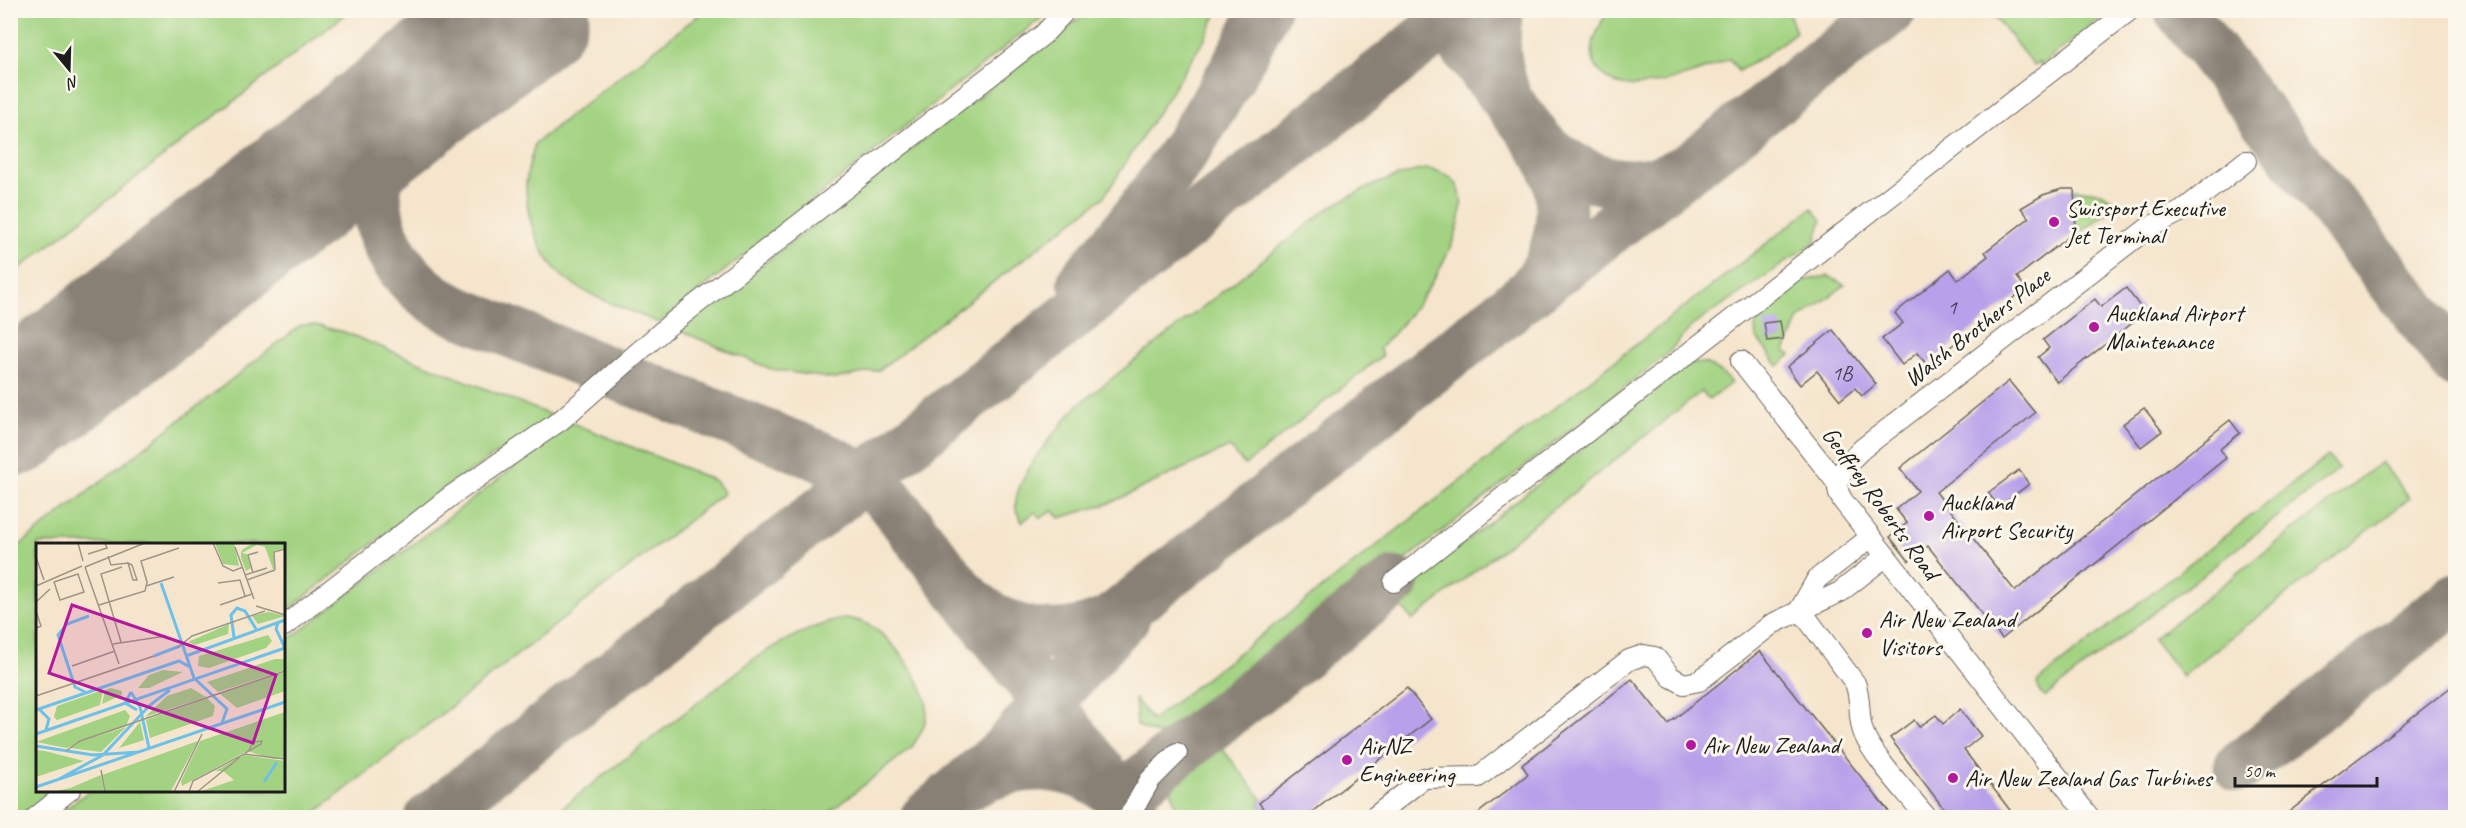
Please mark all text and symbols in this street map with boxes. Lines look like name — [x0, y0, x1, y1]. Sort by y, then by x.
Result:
north arrow — [39, 39, 99, 99]
text: N — [63, 71, 81, 94]
place label: Swissport Executive Jet Terminal — [2065, 193, 2227, 251]
marker: Swissport Executive Jet Terminal — [2047, 215, 2061, 229]
street label: Walsh Brothers Place — [1898, 259, 2058, 393]
house number: 1 — [1947, 294, 1958, 320]
place label: Auckland Airport Maintenance — [2106, 298, 2246, 356]
marker: Auckland Airport Maintenance — [2087, 320, 2101, 334]
house number: 1B — [1832, 360, 1854, 386]
street label: Geoffrey Roberts Road — [1816, 421, 1949, 588]
place label: Auckland Airport Security — [1941, 487, 2074, 545]
marker: Auckland Airport Security — [1922, 509, 1936, 523]
inset map — [36, 543, 285, 792]
place label: Air New Zealand Visitors — [1879, 604, 2019, 662]
marker: Air New Zealand Visitors — [1860, 626, 1874, 640]
place label: Air New Zealand — [1703, 730, 1843, 760]
place label: AirNZ Engineering — [1359, 731, 1456, 789]
marker: Air New Zealand — [1684, 738, 1698, 752]
scale bar — [2235, 750, 2378, 788]
marker: AirNZ Engineering — [1340, 753, 1354, 767]
text: 50 m — [2244, 760, 2277, 782]
place label: Air New Zealand Gas Turbines — [1965, 763, 2214, 793]
marker: Air New Zealand Gas Turbines — [1946, 771, 1960, 785]

